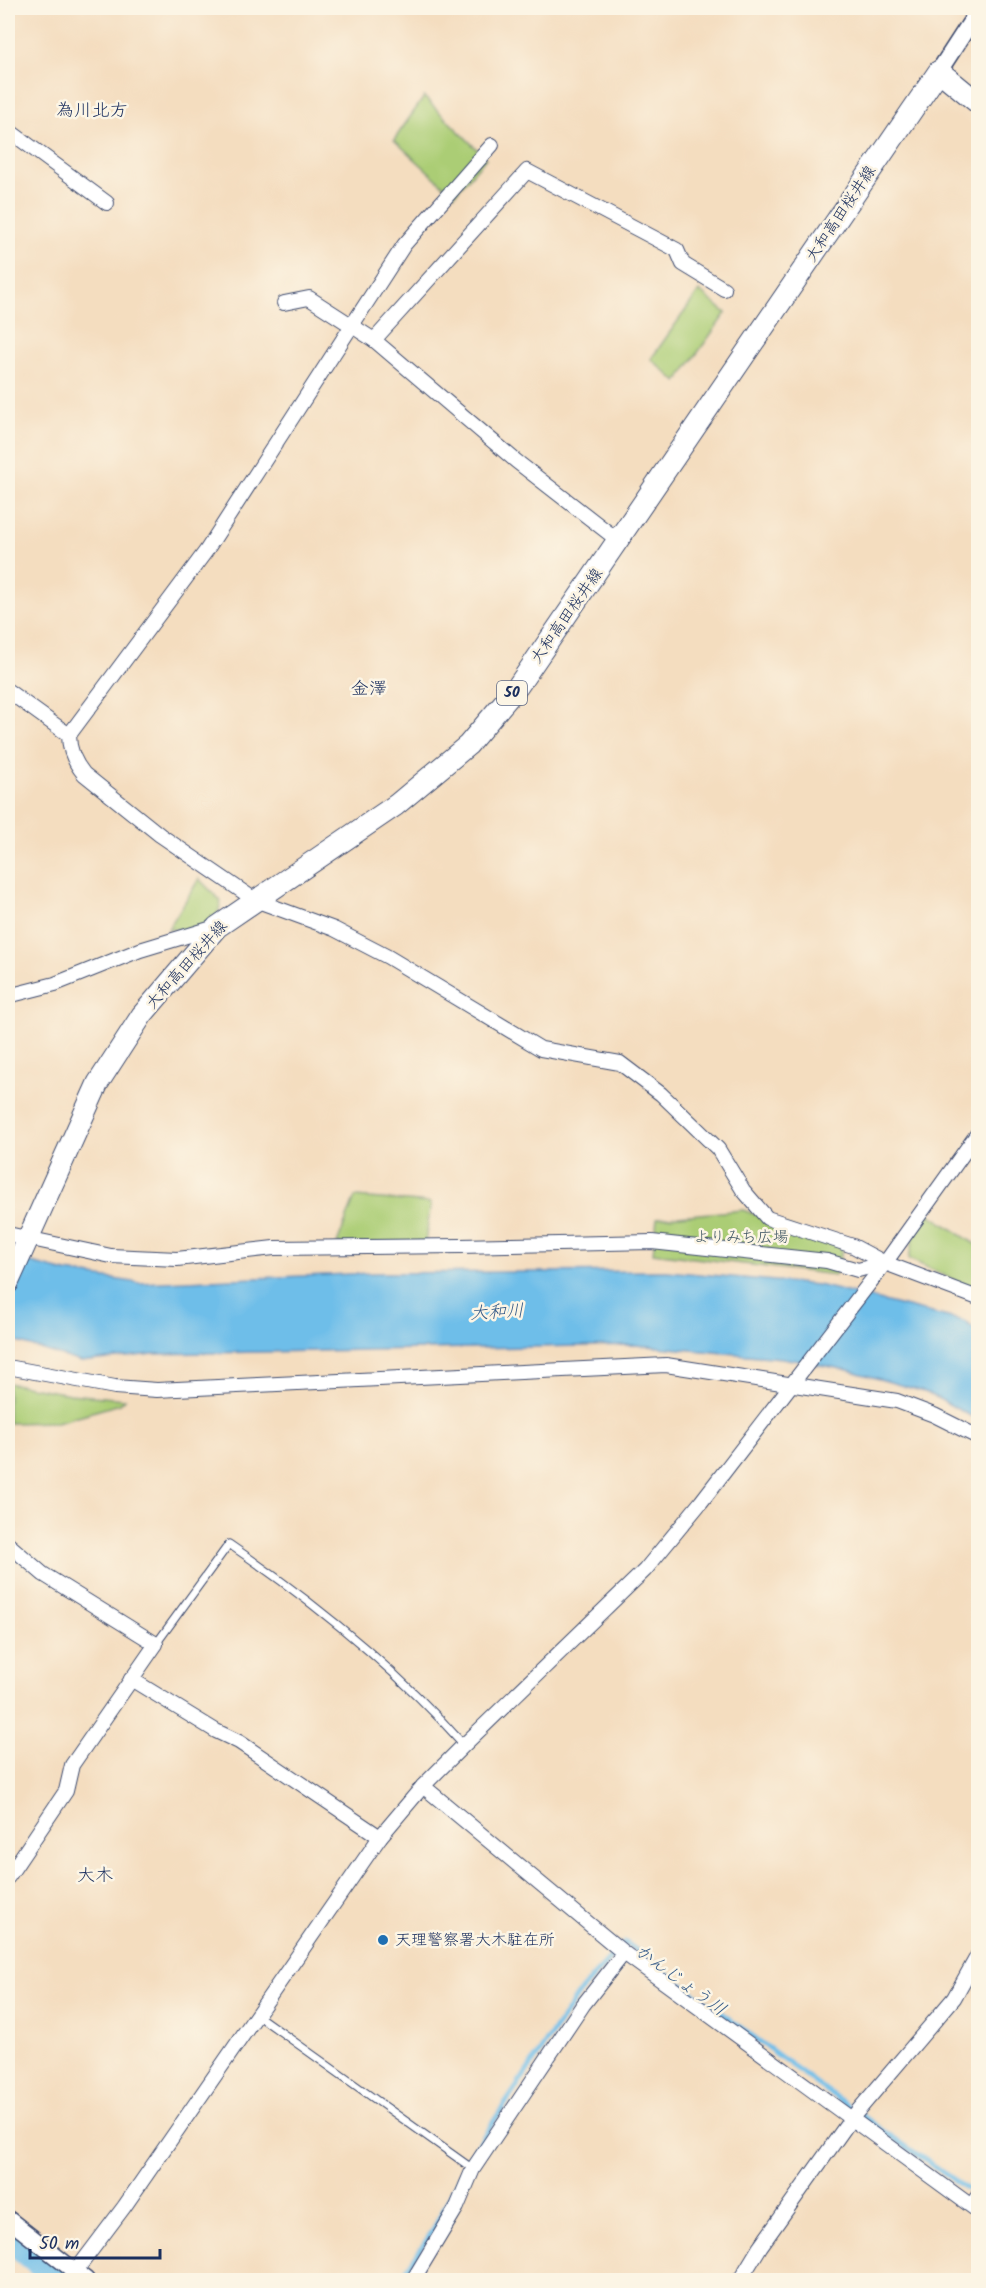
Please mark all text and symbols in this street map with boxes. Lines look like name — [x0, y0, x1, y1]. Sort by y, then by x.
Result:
district label: 為川北方 — [56, 97, 128, 126]
street label: 大和高田桜井線 — [799, 161, 883, 267]
street label: 大和高田桜井線 — [525, 563, 609, 669]
district label: 金澤 — [351, 675, 387, 704]
road number: 50 — [497, 681, 527, 705]
street label: 大和高田桜井線 — [140, 915, 234, 1015]
park label: よりみち広場 — [693, 1225, 789, 1250]
water label: 大和川 — [469, 1297, 525, 1329]
district label: 大木 — [77, 1862, 113, 1891]
place label: 天理警察署大木駐在所 — [395, 1928, 555, 1953]
marker: 天理警察署大木駐在所 — [376, 1933, 390, 1947]
water label: かんじょう川 — [628, 1938, 732, 2024]
scale bar — [30, 2222, 160, 2260]
text: 50 m — [39, 2230, 79, 2259]

